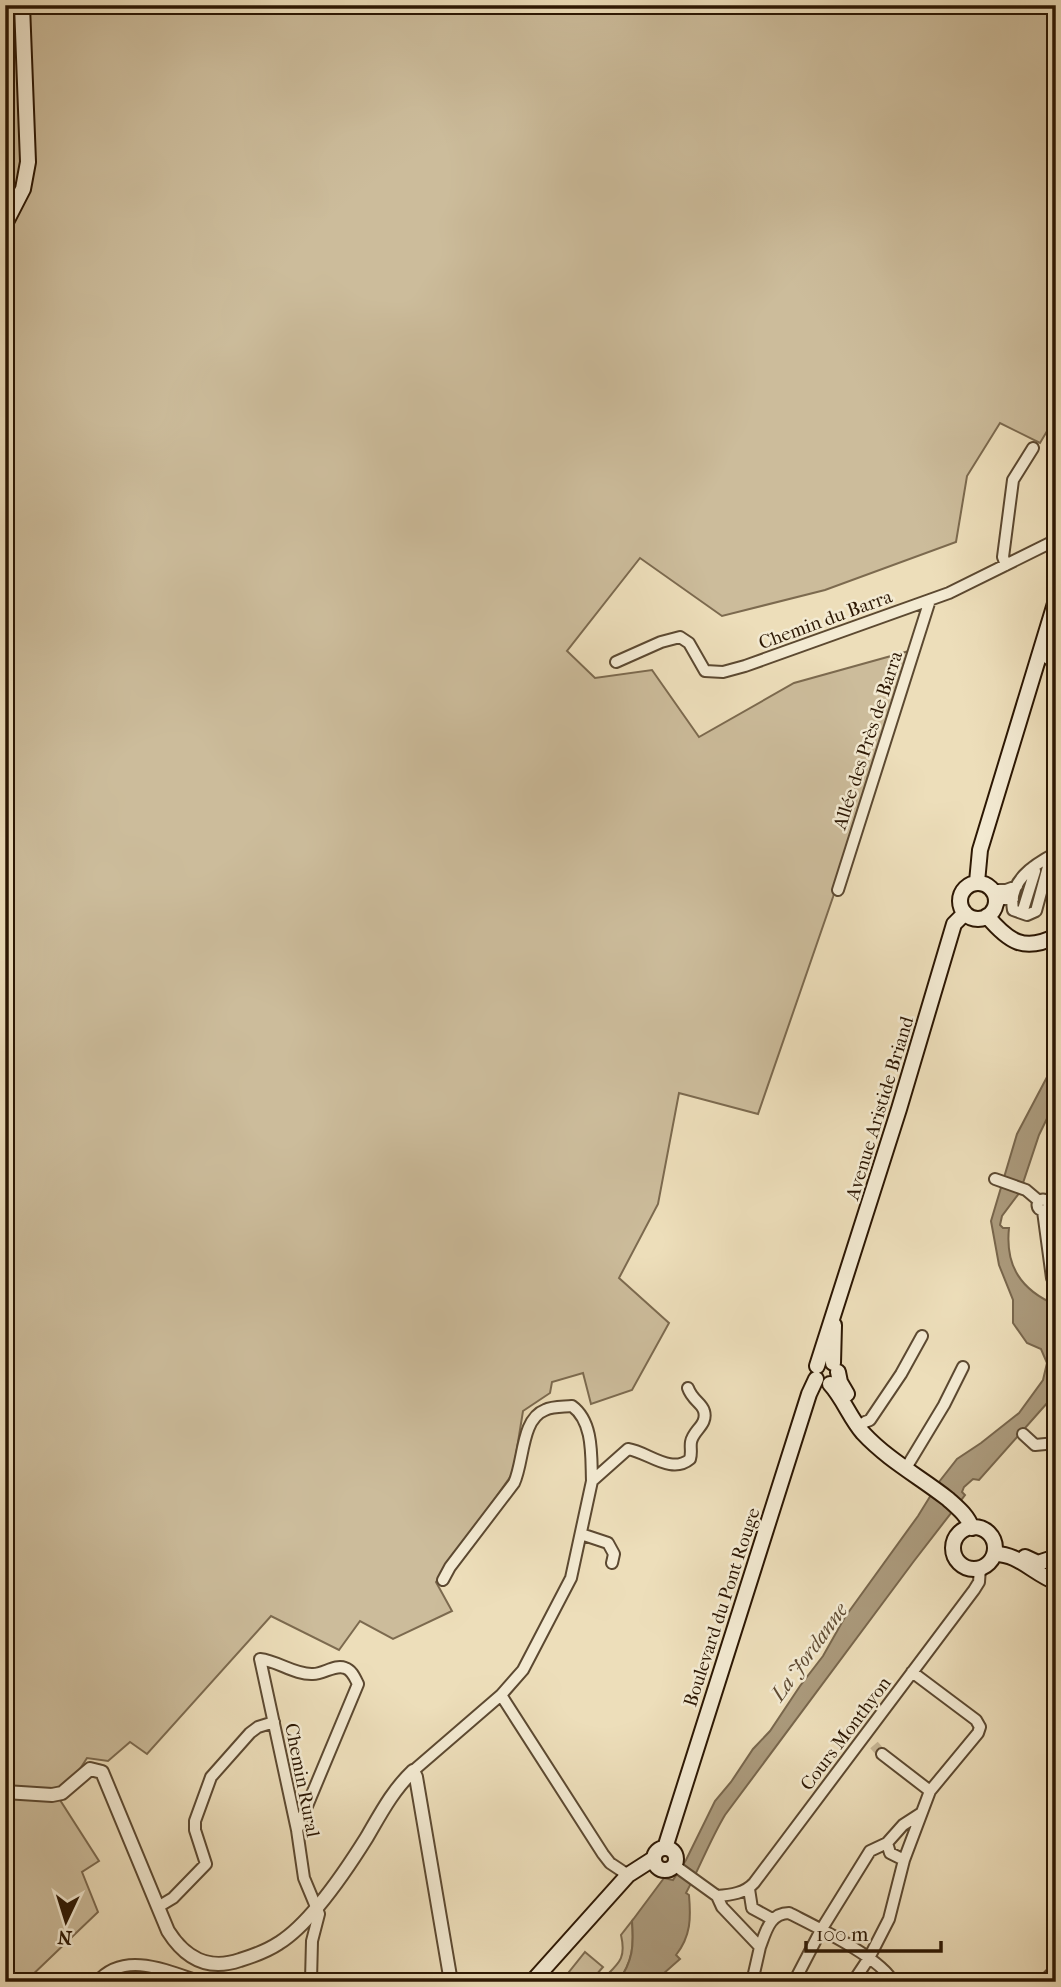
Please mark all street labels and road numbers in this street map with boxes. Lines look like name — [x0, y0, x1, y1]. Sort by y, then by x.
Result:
street label: Chemin du Barra — [756, 586, 895, 654]
street label: Allée des Près de Barra — [828, 648, 907, 833]
street label: Avenue Aristide Briand — [841, 1013, 919, 1204]
street label: Boulevard du Pont Rouge — [679, 1505, 765, 1710]
street label: Cours Monthyon — [796, 1672, 896, 1795]
street label: Chemin Rural — [280, 1721, 324, 1839]

